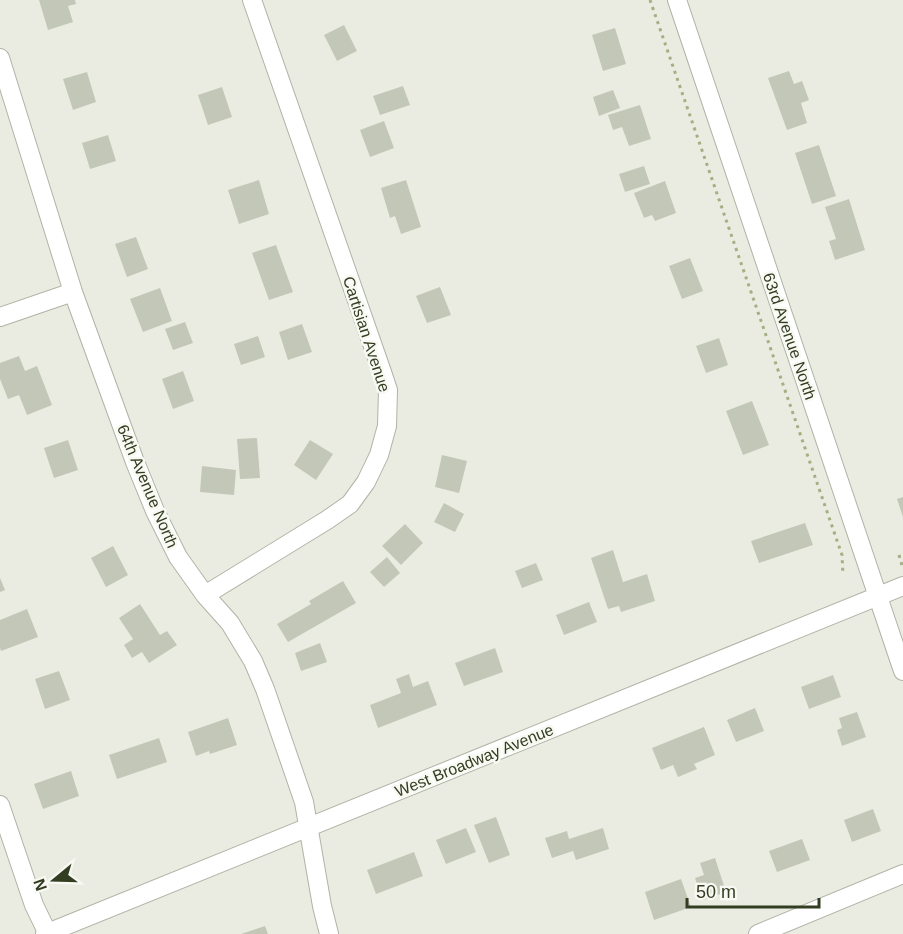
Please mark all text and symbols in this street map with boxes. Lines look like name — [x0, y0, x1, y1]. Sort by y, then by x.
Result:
street label: 63rd Avenue North — [760, 270, 819, 402]
street label: Cartisian Avenue — [340, 274, 393, 394]
street label: 64th Avenue North — [114, 422, 181, 550]
street label: West Broadway Avenue — [393, 721, 556, 800]
north arrow — [24, 850, 84, 910]
scale bar — [687, 871, 819, 909]
text: N — [30, 876, 50, 893]
text: 50 m — [696, 882, 736, 902]

